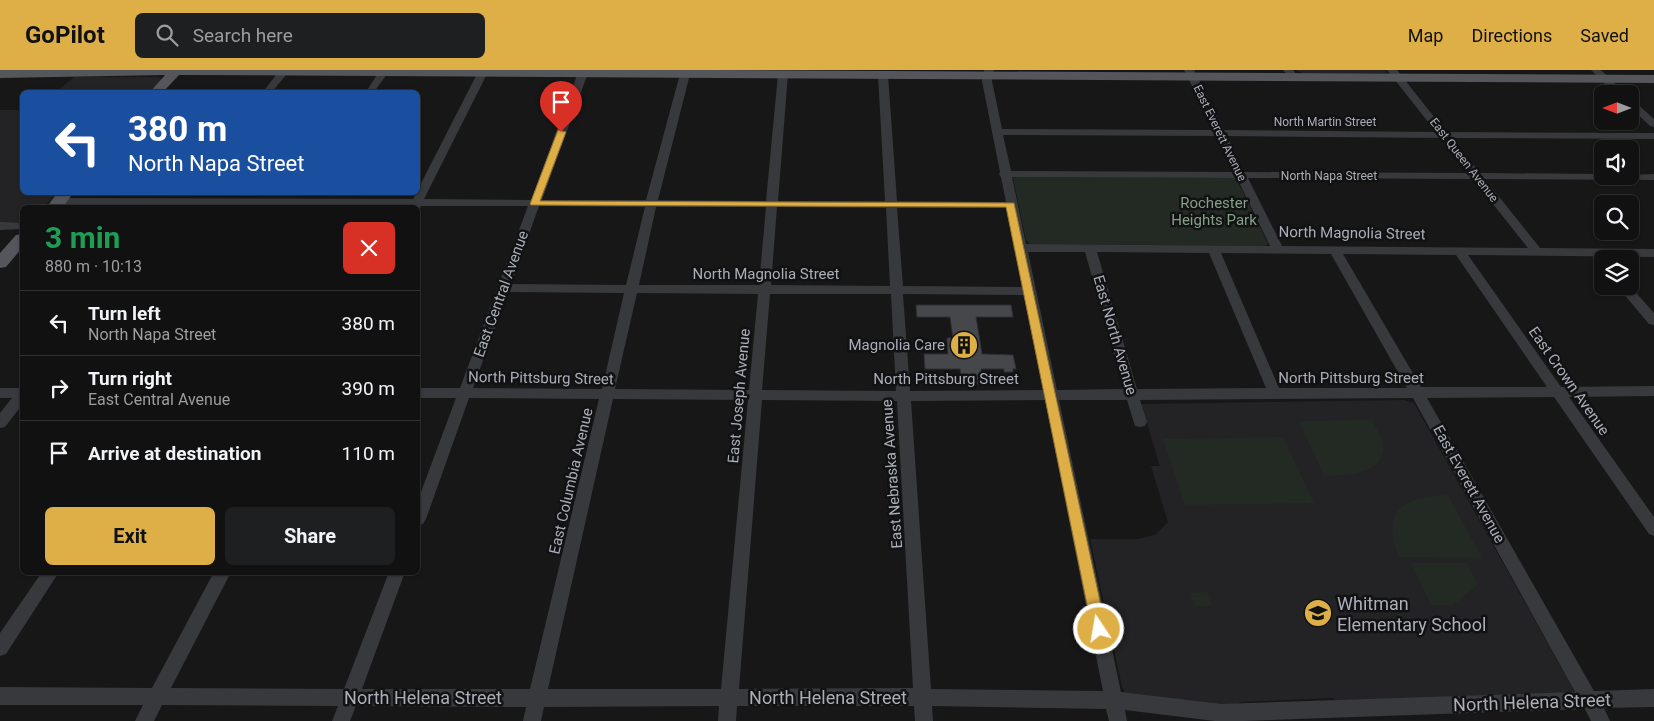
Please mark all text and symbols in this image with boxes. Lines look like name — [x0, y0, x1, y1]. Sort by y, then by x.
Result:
search box — [135, 13, 485, 58]
text: GoPilot — [25, 21, 105, 49]
icon: search — [153, 21, 181, 49]
text: Search here — [193, 24, 293, 47]
text: Map — [1408, 25, 1443, 46]
text: Directions — [1471, 25, 1552, 46]
text: Saved — [1580, 25, 1629, 46]
pin — [540, 81, 582, 132]
street label: East Everett Avenue — [1191, 82, 1249, 184]
north arrow — [1594, 85, 1639, 130]
map controls — [1594, 85, 1639, 295]
icon: arrive — [547, 88, 575, 116]
text: 380 m — [128, 109, 227, 150]
icon: left — [45, 110, 110, 175]
street label: North Martin Street — [1274, 115, 1376, 129]
street label: East Queen Avenue — [1427, 115, 1501, 205]
button: sound — [1594, 140, 1639, 185]
text: North Napa Street — [128, 151, 304, 176]
street label: North Napa Street — [1281, 169, 1377, 183]
park label: Rochester Heights Park — [1171, 194, 1257, 229]
button: search — [1594, 195, 1639, 240]
text: 3 min — [45, 220, 120, 255]
button: close — [343, 222, 395, 274]
street label: North Magnolia Street — [1278, 223, 1426, 243]
street label: East Central Avenue — [470, 228, 532, 360]
button: layers — [1594, 250, 1639, 295]
text: 880 m · 10:13 — [45, 257, 142, 276]
street label: North Magnolia Street — [693, 265, 840, 283]
street label: East North Avenue — [1089, 273, 1141, 397]
text: Turn left — [88, 302, 161, 325]
icon: left — [45, 309, 73, 337]
text: 380 m — [342, 312, 395, 335]
street label: East Crown Avenue — [1525, 323, 1613, 439]
text: North Napa Street — [88, 325, 216, 344]
street label: East Joseph Avenue — [724, 328, 754, 464]
building icon: Magnolia Care — [949, 330, 979, 360]
place label: Magnolia Care — [848, 336, 945, 354]
text: Turn right — [88, 367, 172, 390]
street label: North Pittsburg Street — [468, 368, 614, 388]
street label: North Pittsburg Street — [1278, 369, 1424, 387]
street label: North Pittsburg Street — [873, 370, 1019, 388]
icon: right — [45, 374, 73, 402]
text: 390 m — [342, 377, 395, 400]
text: East Central Avenue — [88, 390, 230, 409]
street label: East Nebraska Avenue — [878, 399, 906, 549]
street label: East Columbia Avenue — [545, 406, 597, 556]
street label: East Everett Avenue — [1429, 422, 1509, 546]
icon: arrive — [45, 439, 73, 467]
text: Arrive at destination — [88, 442, 261, 465]
text: 110 m — [342, 442, 395, 465]
button: Exit — [45, 507, 215, 565]
button: Share — [225, 507, 395, 565]
place label: Whitman Elementary School — [1337, 593, 1486, 635]
school or university icon: Whitman Elementary School — [1303, 598, 1333, 628]
position arrow — [1072, 602, 1124, 654]
street label: North Helena Street — [344, 687, 502, 708]
street label: North Helena Street — [749, 687, 907, 708]
street label: North Helena Street — [1453, 689, 1611, 715]

